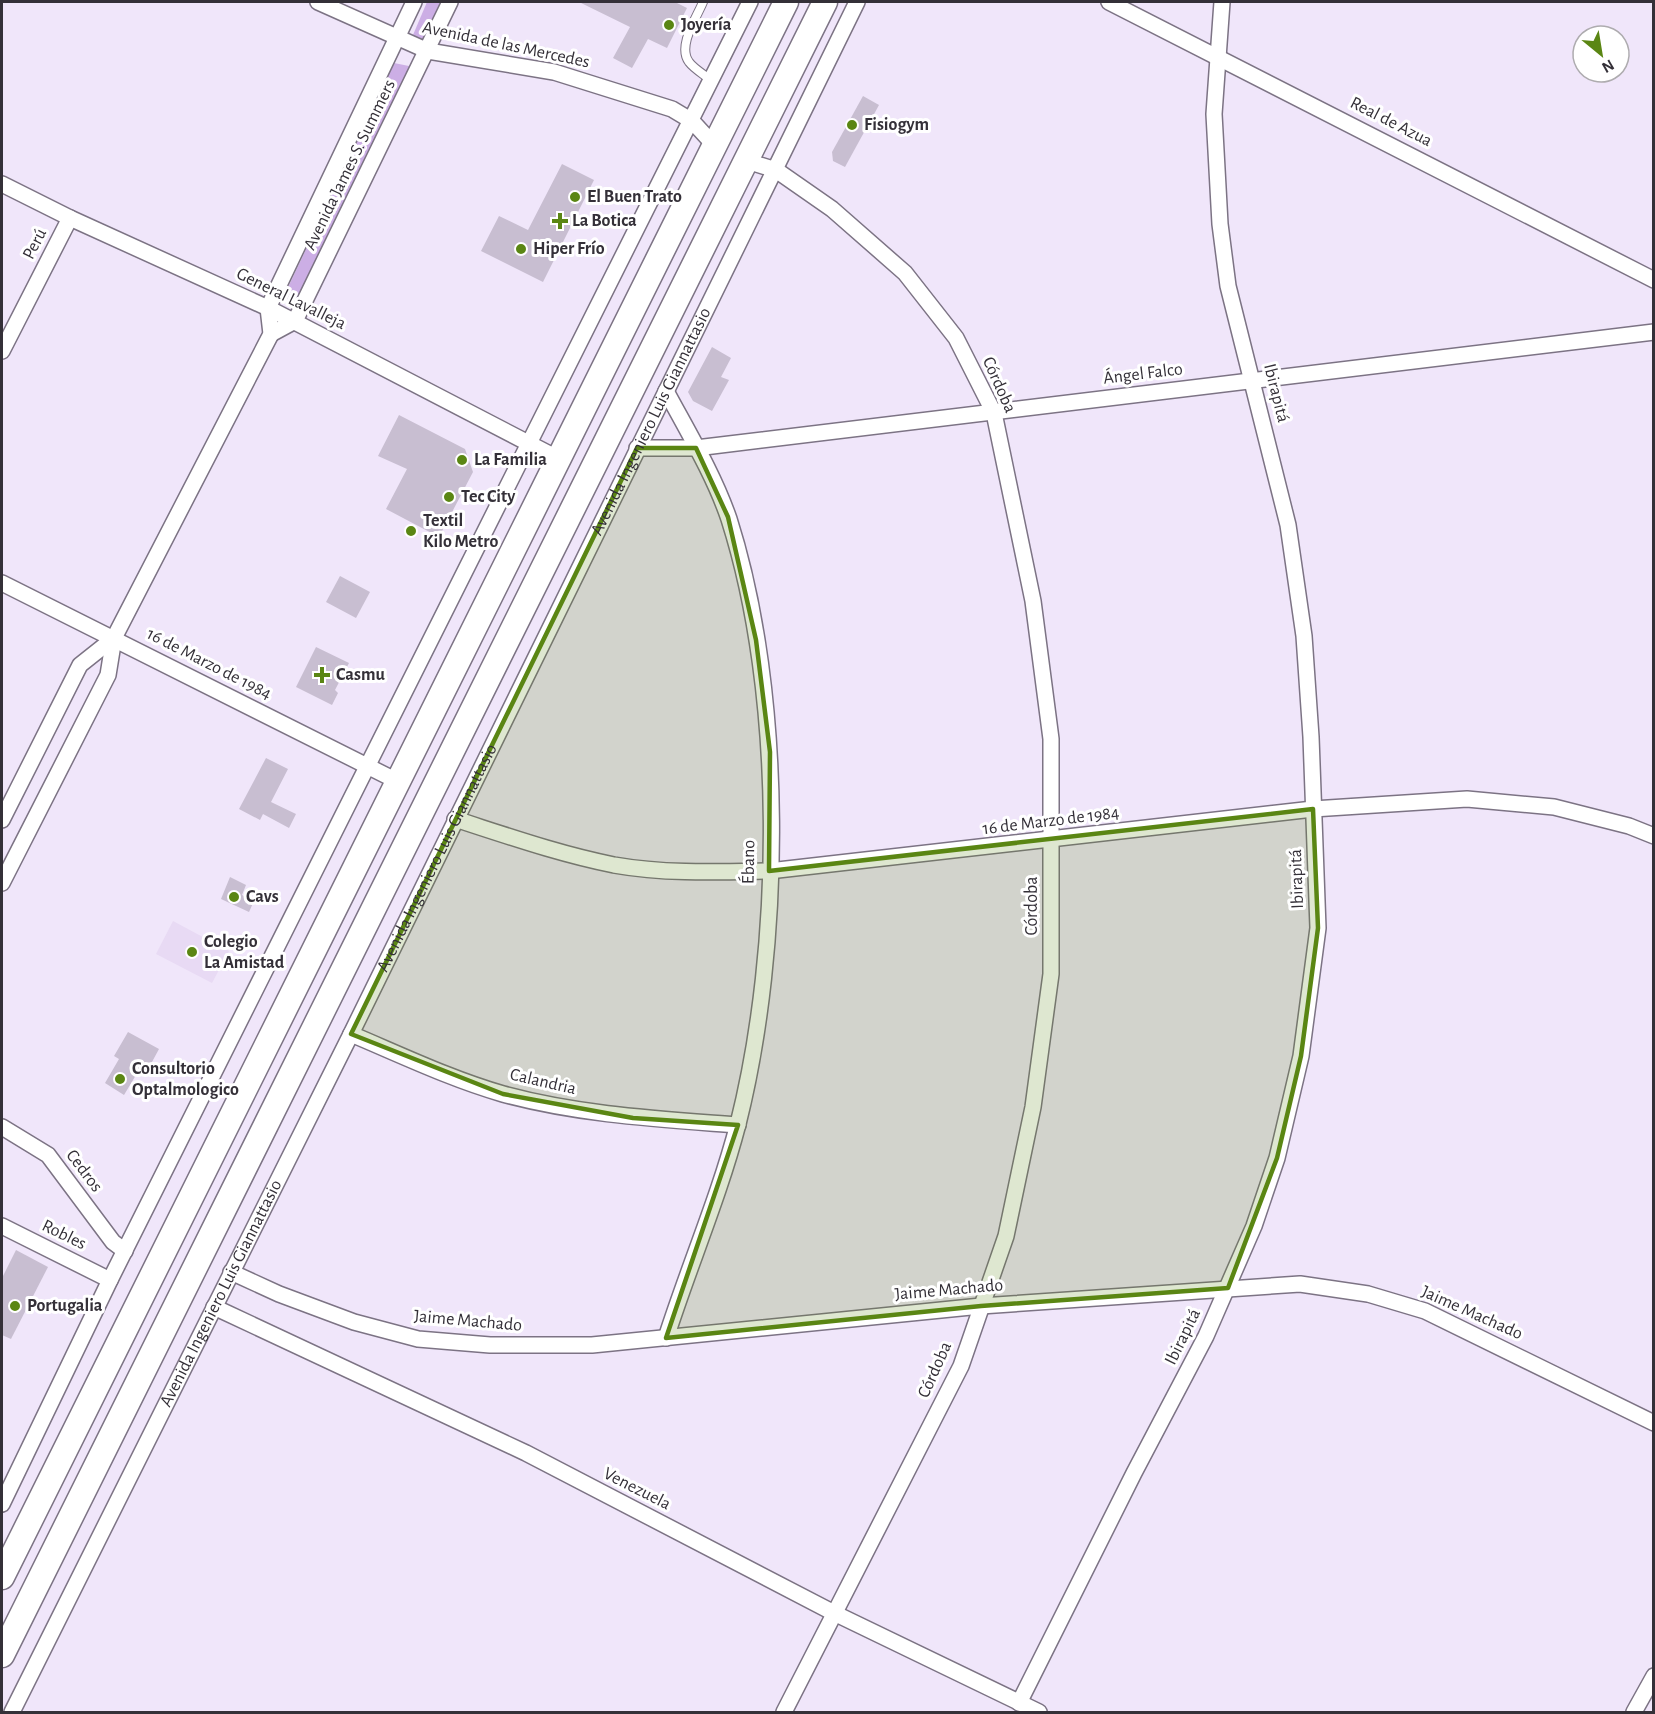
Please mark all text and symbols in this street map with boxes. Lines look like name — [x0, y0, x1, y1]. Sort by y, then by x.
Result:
place label: Joyería — [681, 16, 732, 34]
street label: Avenida de las Mercedes — [421, 18, 591, 72]
marker: Joyería — [662, 18, 676, 32]
north arrow — [1571, 24, 1631, 84]
text: N — [1599, 56, 1617, 76]
street label: Avenida James S. Summers — [301, 77, 399, 253]
street label: Real de Azua — [1347, 94, 1435, 150]
place label: Fisiogym — [864, 116, 929, 134]
marker: Fisiogym — [845, 118, 859, 132]
place label: El Buen Trato — [587, 188, 682, 206]
marker: El Buen Trato — [568, 190, 582, 204]
place label: La Botica — [572, 212, 637, 230]
marker: La Botica — [553, 214, 567, 228]
street label: Perú — [20, 226, 50, 262]
place label: Hiper Frío — [533, 240, 605, 258]
marker: Hiper Frío — [514, 242, 528, 256]
street label: General Lavalleja — [233, 265, 349, 333]
street label: Avenida Ingeniero Luis Giannattasio — [588, 305, 715, 538]
street label: Córdoba — [979, 354, 1019, 416]
street label: Ángel Falco — [1102, 357, 1184, 388]
street label: Ibirapitá — [1260, 362, 1292, 424]
place label: La Familia — [474, 451, 547, 469]
marker: La Familia — [455, 453, 469, 467]
place label: Tec City — [461, 488, 516, 506]
marker: Tec City — [442, 490, 456, 504]
place label: Textil Kilo Metro — [423, 512, 498, 551]
marker: Textil Kilo Metro — [404, 524, 418, 538]
street label: 16 de Marzo de 1984 — [144, 625, 275, 703]
marker: Casmu — [313, 666, 331, 684]
place label: Casmu — [336, 666, 385, 684]
street label: Avenida Ingeniero Luis Giannattasio — [374, 741, 501, 975]
street label: 16 de Marzo de 1984 — [982, 804, 1121, 838]
street label: Ébano — [737, 840, 758, 884]
street label: Ibirapitá — [1287, 849, 1307, 909]
street label: Córdoba — [1023, 876, 1041, 936]
place label: Cavs — [246, 888, 279, 906]
marker: Cavs — [227, 890, 241, 904]
place label: Colegio La Amistad — [204, 933, 285, 972]
marker: Colegio La Amistad — [185, 945, 199, 959]
place label: Consultorio Optalmologico — [132, 1060, 239, 1099]
street label: Calandria — [508, 1066, 578, 1098]
marker: Consultorio Optalmologico — [113, 1072, 127, 1086]
street label: Cedros — [62, 1146, 106, 1196]
street label: Avenida Ingeniero Luis Giannattasio — [157, 1177, 286, 1410]
street label: Robles — [39, 1217, 89, 1253]
street label: Jaime Machado — [894, 1276, 1004, 1304]
street label: Jaime Machado — [1419, 1283, 1525, 1343]
place label: Portugalia — [27, 1297, 103, 1315]
marker: Portugalia — [8, 1299, 22, 1313]
street label: Ibirapitá — [1162, 1306, 1204, 1368]
street label: Jaime Machado — [413, 1307, 523, 1335]
street label: Córdoba — [915, 1339, 955, 1401]
street label: Venezuela — [600, 1464, 674, 1514]

